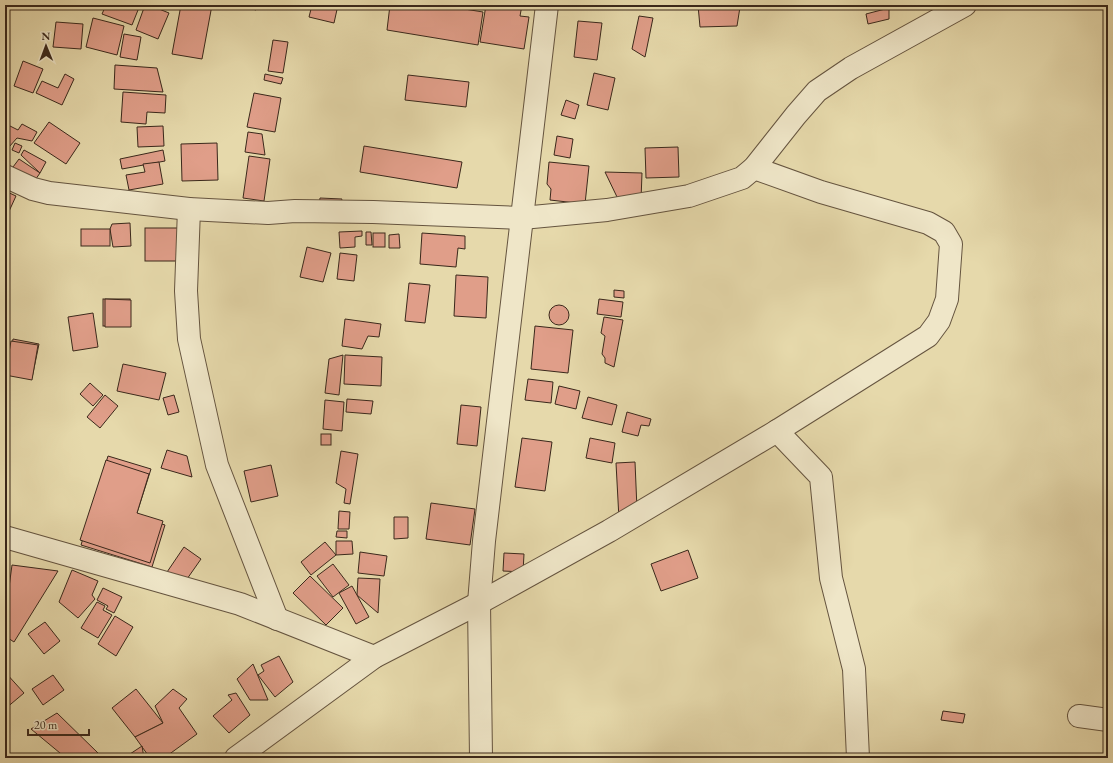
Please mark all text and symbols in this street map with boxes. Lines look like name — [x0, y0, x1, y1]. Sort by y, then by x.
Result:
north arrow — [26, 26, 66, 66]
text: N — [41, 29, 50, 43]
scale bar — [28, 711, 89, 737]
text: 20 m — [34, 717, 58, 733]

